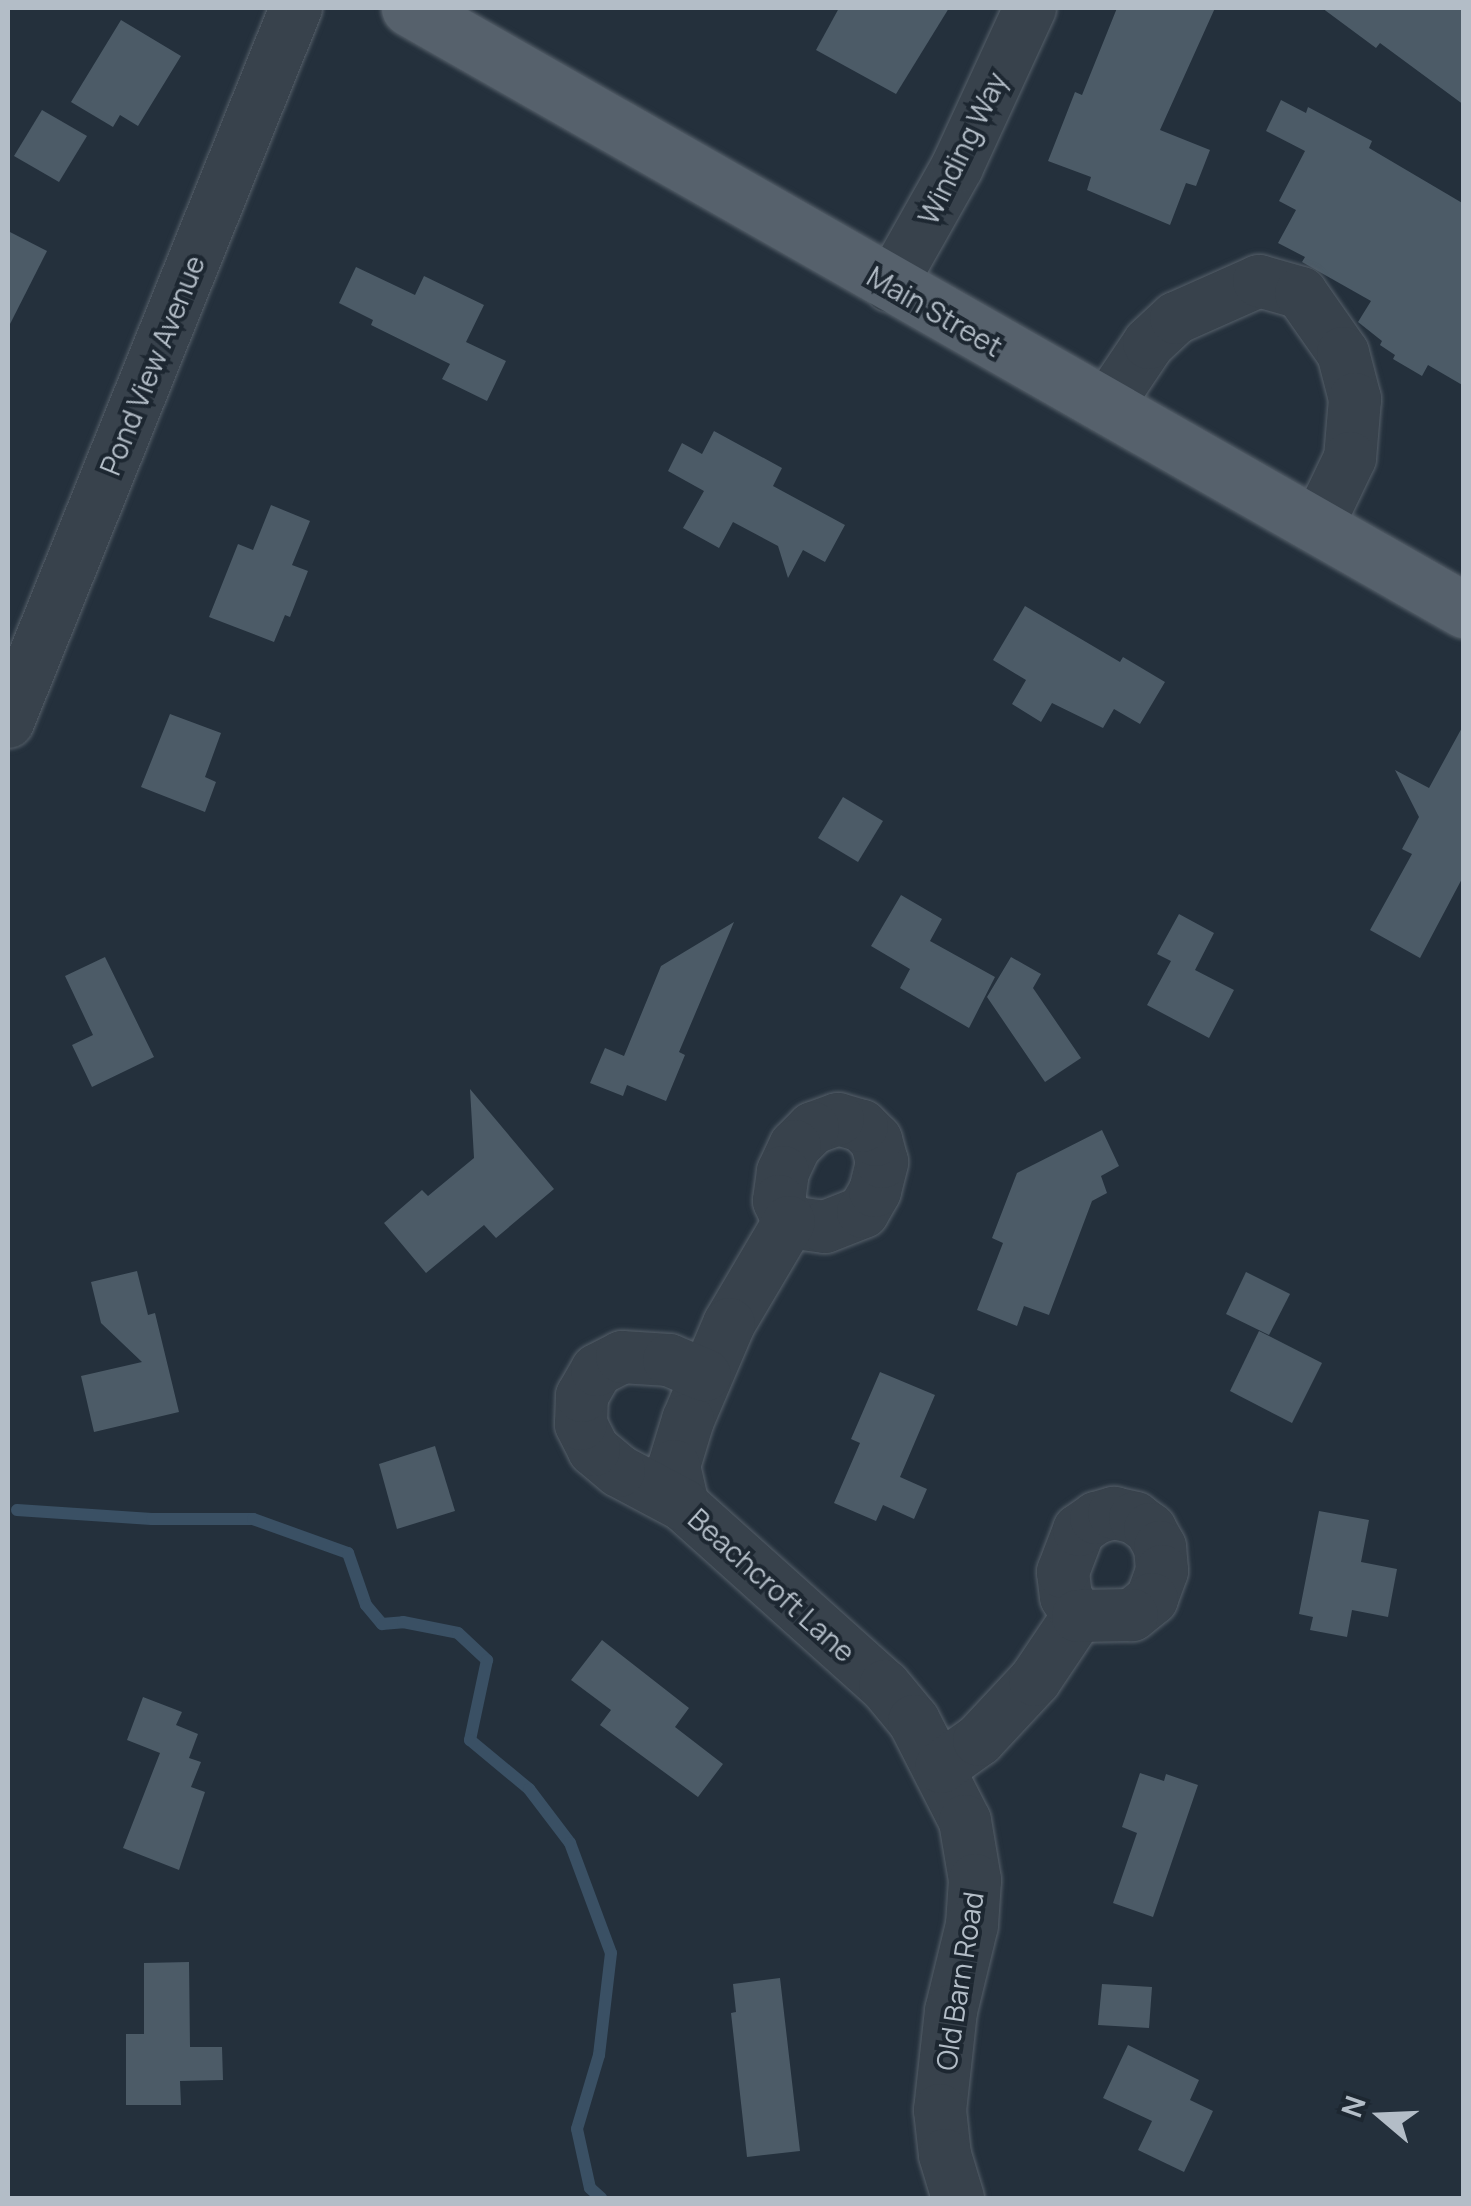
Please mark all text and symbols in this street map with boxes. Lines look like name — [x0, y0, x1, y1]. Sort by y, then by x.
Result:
street label: Winding Way — [911, 66, 1013, 230]
street label: Pond View Avenue — [93, 250, 211, 480]
street label: Main Street — [862, 259, 1008, 363]
street label: Beachcroft Lane — [682, 1501, 862, 1669]
street label: Old Barn Road — [928, 1889, 990, 2073]
north arrow — [1331, 2066, 1431, 2166]
text: N — [1331, 2091, 1374, 2122]

